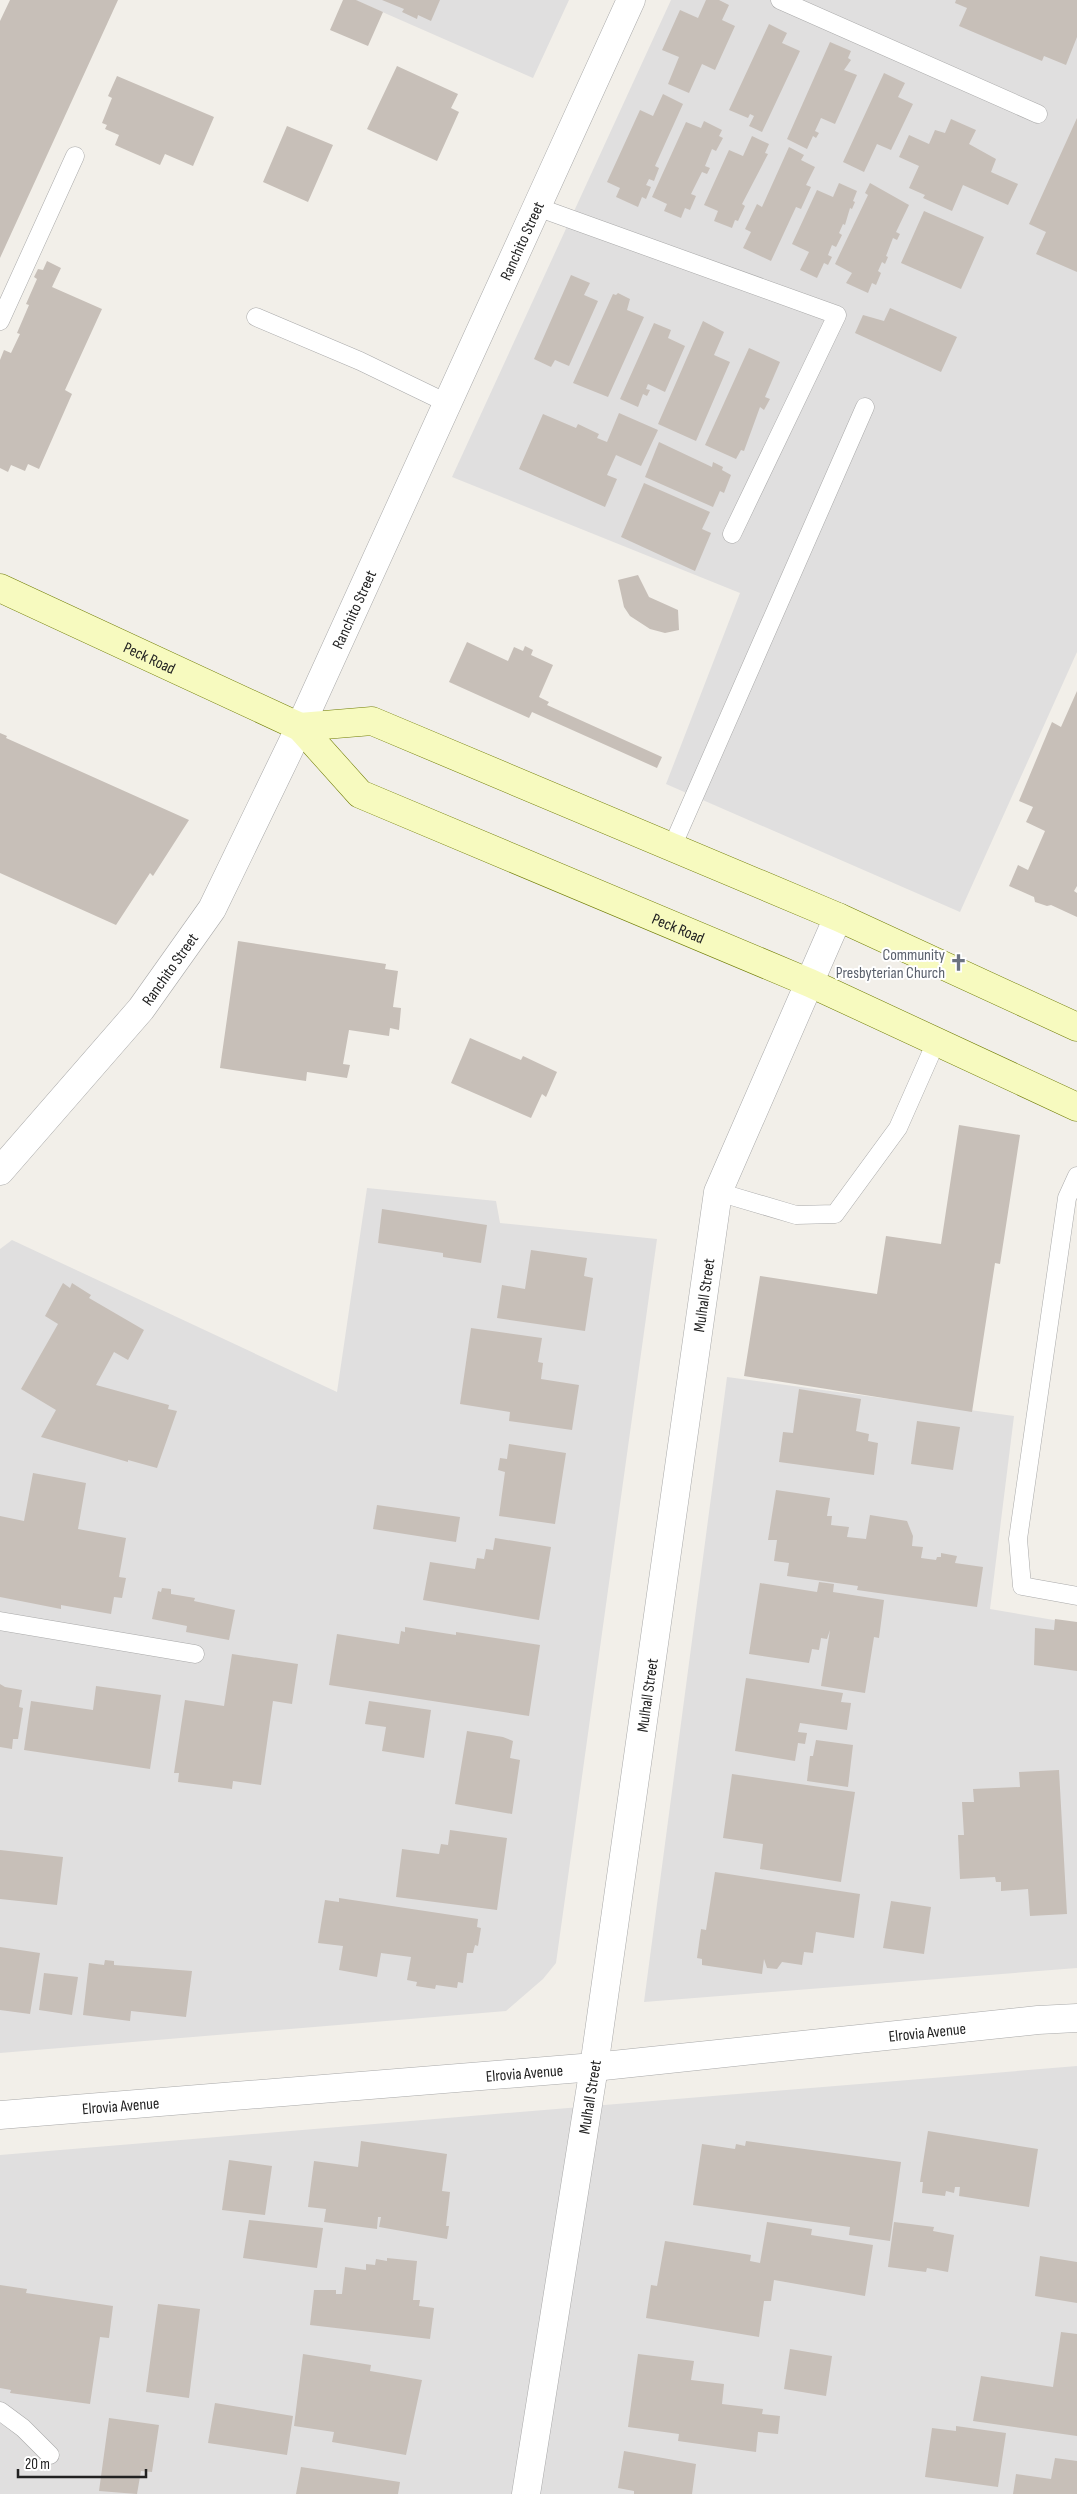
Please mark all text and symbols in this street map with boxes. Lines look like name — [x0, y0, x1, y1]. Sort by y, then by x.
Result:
street label: Ranchito Street — [497, 199, 549, 283]
street label: Ranchito Street — [329, 567, 381, 652]
street label: Peck Road — [120, 639, 178, 679]
street label: Peck Road — [649, 910, 707, 949]
street label: Ranchito Street — [139, 930, 203, 1010]
place label: Community Presbyterian Church — [836, 946, 945, 983]
church icon: Community Presbyterian Church — [949, 953, 969, 973]
street label: Mulhall Street — [690, 1257, 720, 1334]
street label: Mulhall Street — [634, 1657, 663, 1734]
street label: Elrovia Avenue — [888, 2020, 967, 2047]
street label: Mulhall Street — [575, 2059, 606, 2136]
street label: Elrovia Avenue — [485, 2062, 564, 2087]
street label: Elrovia Avenue — [81, 2094, 160, 2119]
scale bar — [18, 2446, 145, 2478]
text: 20 m — [25, 2455, 50, 2474]

